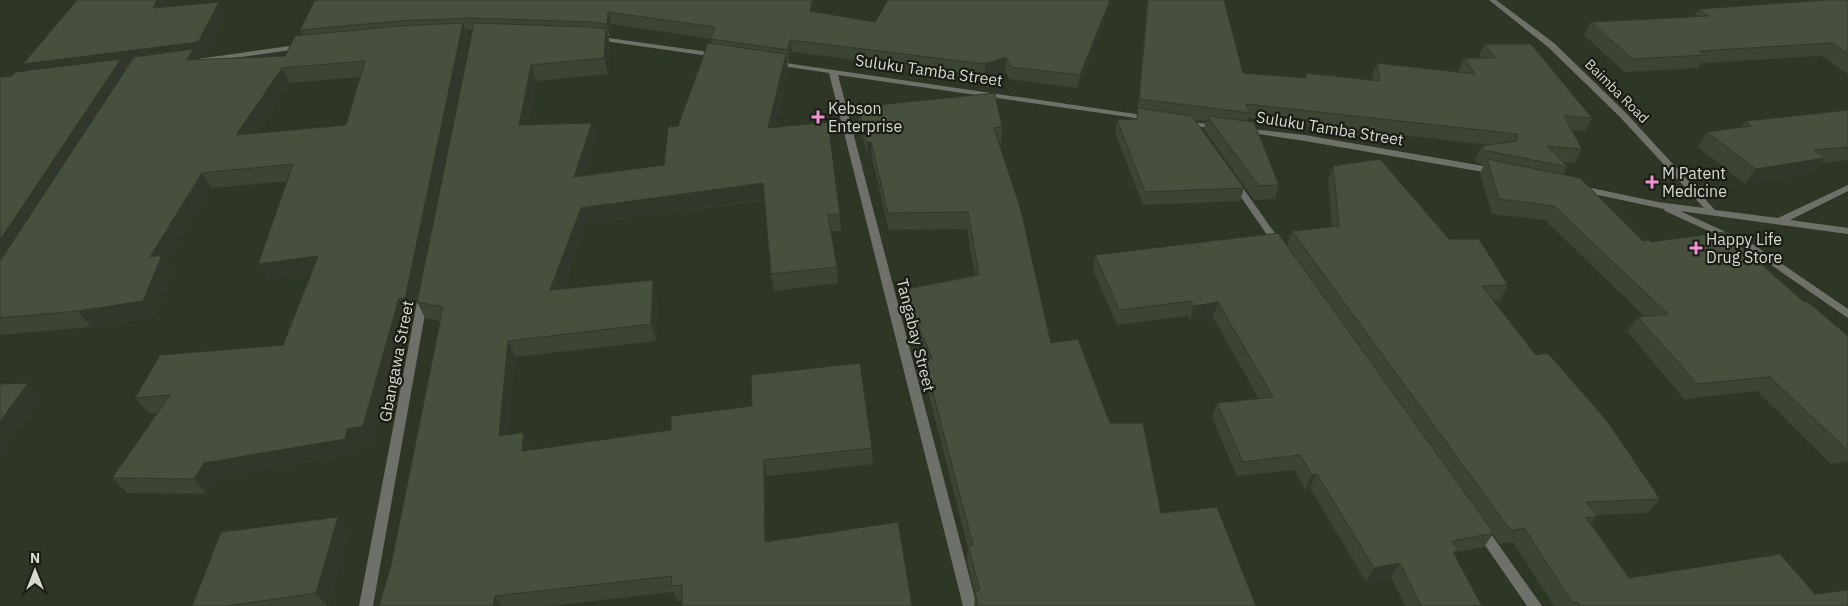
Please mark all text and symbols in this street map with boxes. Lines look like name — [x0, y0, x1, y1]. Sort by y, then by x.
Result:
street label: Suluku Tamba Street — [854, 50, 1004, 90]
street label: Baimba Road — [1581, 55, 1653, 127]
place label: Kebson Enterprise — [828, 98, 903, 136]
street label: Suluku Tamba Street — [1255, 106, 1405, 150]
marker: Kebson Enterprise — [812, 111, 824, 123]
place label: M Patent Medicine — [1662, 163, 1727, 201]
marker: M Patent Medicine — [1646, 176, 1658, 188]
place label: Happy Life Drug Store — [1706, 229, 1783, 267]
marker: Happy Life Drug Store — [1690, 242, 1702, 254]
street label: Tangabay Street — [892, 276, 940, 394]
street label: Gbangawa Street — [374, 299, 418, 423]
north arrow — [10, 546, 60, 596]
text: N — [30, 549, 40, 567]

